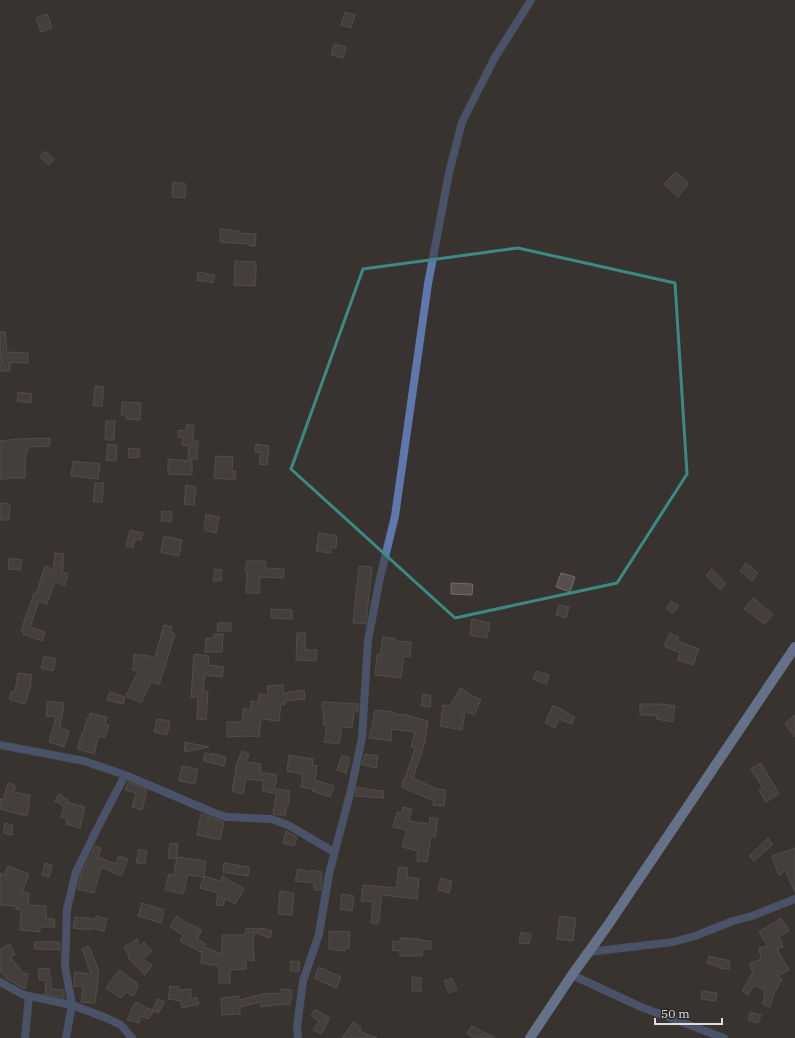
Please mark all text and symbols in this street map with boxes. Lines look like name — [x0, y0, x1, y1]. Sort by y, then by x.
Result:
scale bar — [655, 1000, 722, 1026]
text: 50 m — [661, 1006, 690, 1021]

